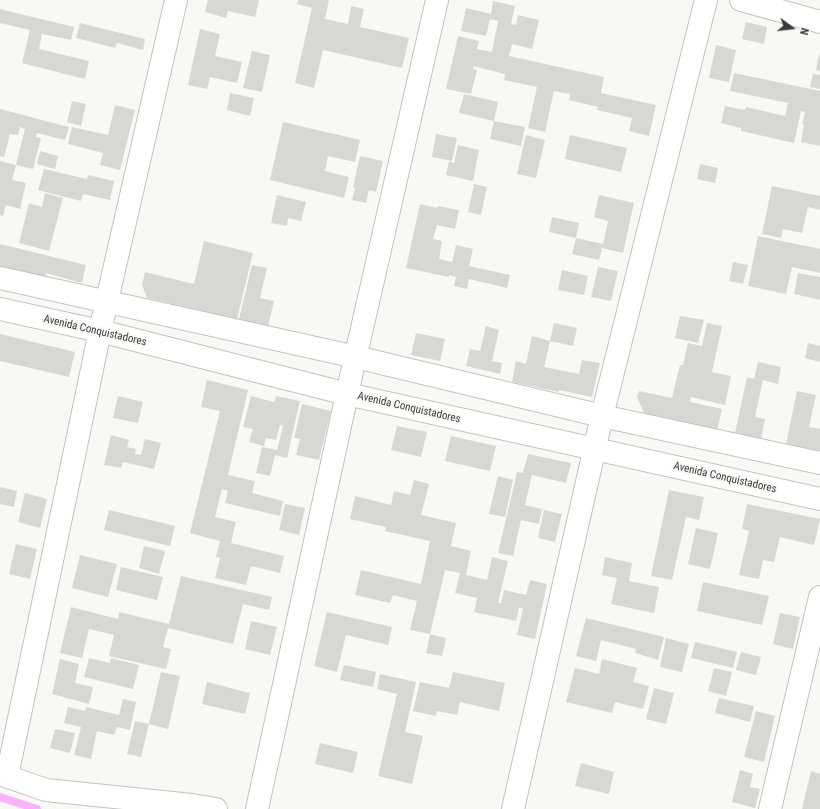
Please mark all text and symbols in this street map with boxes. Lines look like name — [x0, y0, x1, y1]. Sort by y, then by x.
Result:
north arrow — [772, 8, 812, 48]
text: N — [797, 26, 811, 36]
street label: Avenida Conquistadores — [42, 313, 148, 349]
street label: Avenida Conquistadores — [356, 390, 462, 426]
street label: Avenida Conquistadores — [672, 460, 778, 496]

